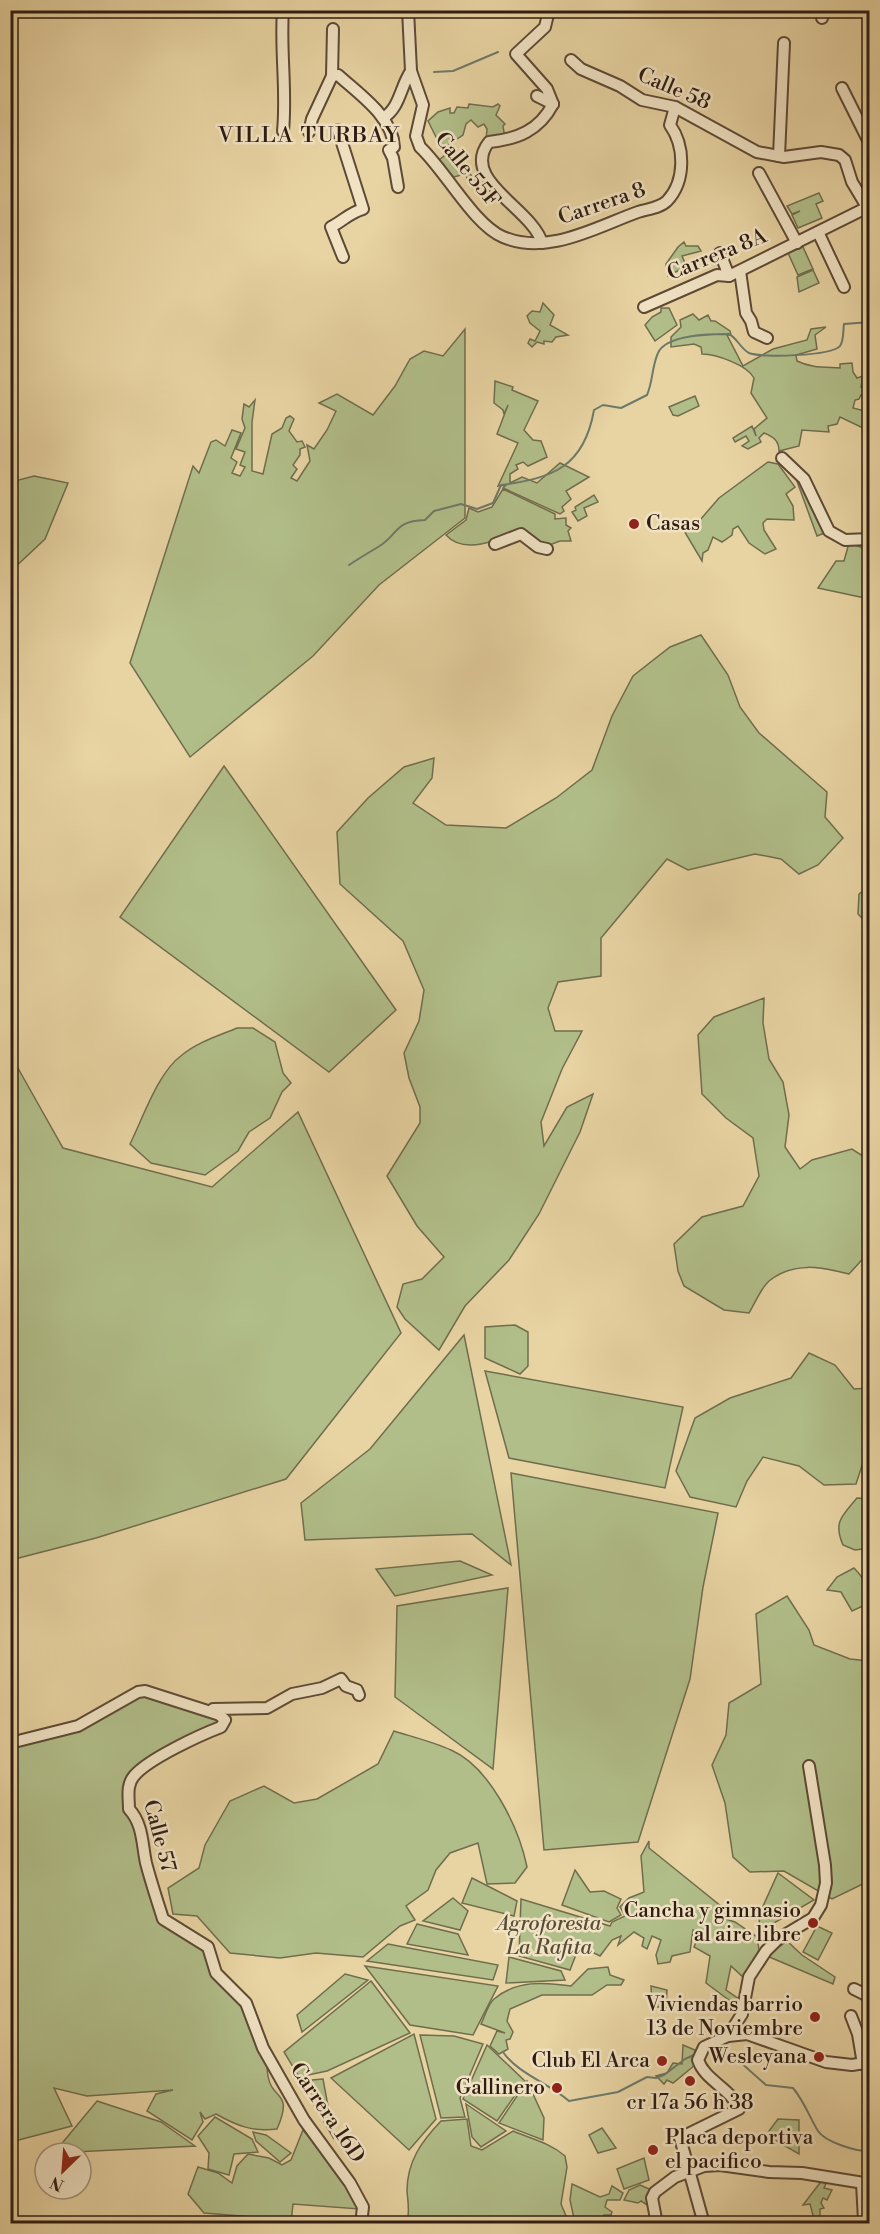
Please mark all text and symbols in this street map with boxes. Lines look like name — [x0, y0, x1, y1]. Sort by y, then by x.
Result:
street label: Calle 58 — [634, 62, 714, 116]
district label: VILLA TURBAY — [217, 122, 400, 149]
street label: Calle 55F — [429, 127, 505, 213]
street label: Carrera 8 — [555, 177, 649, 231]
street label: Carrera 8A — [663, 223, 771, 287]
place label: Casas — [646, 511, 700, 537]
marker: Casas — [627, 517, 641, 531]
street label: Calle 57 — [137, 1797, 181, 1875]
place label: Cancha y gimnasio al aire libre — [624, 1898, 801, 1948]
park label: Agroforesta La Rafita — [495, 1911, 602, 1961]
marker: Cancha y gimnasio al aire libre — [806, 1916, 820, 1930]
place label: Viviendas barrio 13 de Noviembre — [644, 1992, 803, 2042]
marker: Viviendas barrio 13 de Noviembre — [808, 2010, 822, 2024]
place label: Wesleyana — [708, 2044, 807, 2070]
place label: Club El Arca — [532, 2048, 650, 2074]
marker: Wesleyana — [812, 2050, 826, 2064]
marker: Club El Arca — [655, 2054, 669, 2068]
street label: Carrera 16D — [284, 2058, 370, 2168]
marker: cr 17a 56 h 38 — [683, 2074, 697, 2088]
place label: Gallinero — [456, 2075, 545, 2101]
marker: Gallinero — [550, 2081, 564, 2095]
place label: cr 17a 56 h 38 — [626, 2090, 754, 2116]
place label: Placa deportiva el pacifico — [665, 2125, 814, 2175]
north arrow — [33, 2141, 93, 2201]
marker: Placa deportiva el pacifico — [646, 2143, 660, 2157]
text: N — [47, 2172, 67, 2195]

